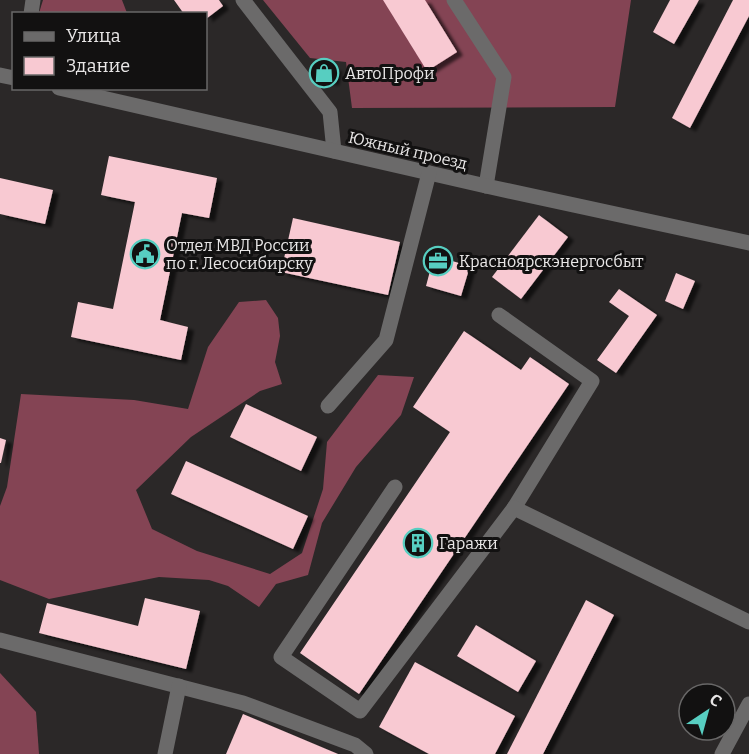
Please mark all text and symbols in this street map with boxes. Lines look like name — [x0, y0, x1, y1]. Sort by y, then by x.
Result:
legend — [12, 12, 207, 90]
text: Улица — [66, 25, 121, 47]
text: Здание — [66, 55, 130, 77]
shop icon: АвтоПрофи — [308, 57, 340, 89]
place label: АвтоПрофи — [345, 64, 435, 83]
street label: Южный проезд — [347, 128, 469, 173]
place label: Отдел МВД России по г. Лесосибирску — [166, 236, 313, 273]
public building icon: Отдел МВД России по г. Лесосибирску — [129, 238, 161, 270]
office icon: Красноярскэнергосбыт — [422, 245, 454, 277]
place label: Красноярскэнергосбыт — [459, 252, 644, 271]
building icon: Гаражи — [402, 527, 434, 559]
place label: Гаражи — [439, 534, 498, 553]
north arrow — [677, 682, 737, 742]
text: С — [706, 690, 725, 711]

